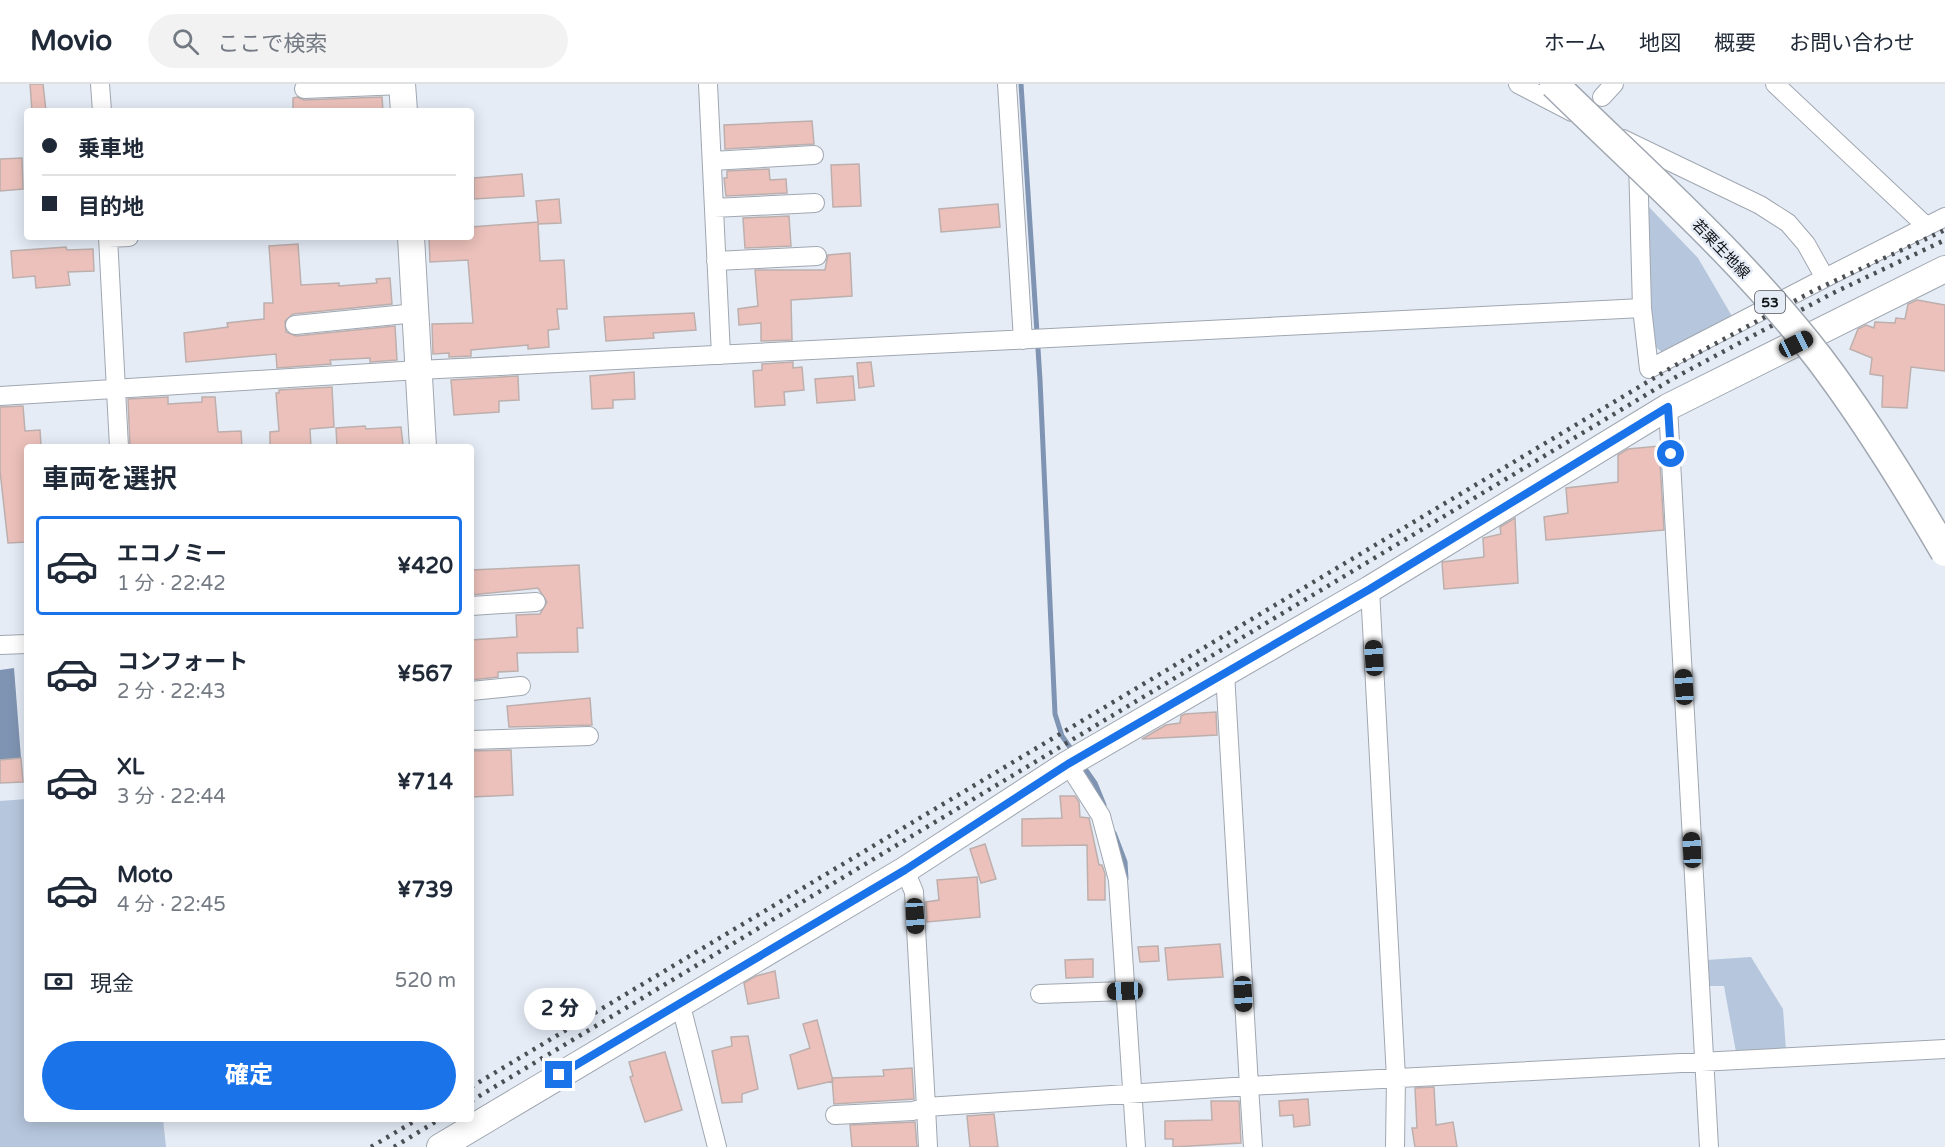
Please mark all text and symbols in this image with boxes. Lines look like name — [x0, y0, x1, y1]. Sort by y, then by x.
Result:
search box — [148, 14, 568, 68]
text: Movio — [30, 24, 112, 58]
icon: search — [169, 25, 202, 58]
text: ここで検索 — [217, 31, 327, 57]
text: ホーム — [1544, 31, 1606, 56]
text: 地図 — [1639, 31, 1681, 56]
text: 概要 — [1714, 31, 1756, 56]
text: お問い合わせ — [1789, 31, 1915, 56]
text: 乗車地 — [78, 136, 144, 162]
text: 目的地 — [78, 194, 144, 220]
street label: 若栗生地線 — [1688, 216, 1754, 282]
road number: 53 — [1755, 291, 1785, 313]
car — [1776, 328, 1816, 360]
route start — [1657, 440, 1684, 467]
text: 車両を選択 — [42, 463, 177, 496]
icon: car — [45, 539, 99, 593]
text: エコノミー — [117, 541, 227, 567]
text: ¥420 — [397, 553, 453, 579]
text: 1 分 · 22:42 — [117, 572, 226, 596]
car — [1364, 640, 1384, 676]
icon: car — [45, 647, 99, 701]
text: コンフォート — [117, 649, 248, 675]
text: ¥567 — [397, 661, 453, 687]
car — [1674, 669, 1694, 705]
text: 2 分 · 22:43 — [117, 680, 226, 704]
text: XL — [117, 754, 144, 780]
icon: car — [45, 755, 99, 809]
text: ¥714 — [397, 769, 453, 795]
text: 3 分 · 22:44 — [117, 785, 226, 809]
car — [1682, 832, 1702, 868]
text: Moto — [117, 862, 173, 888]
icon: car — [45, 863, 99, 917]
text: ¥739 — [397, 877, 453, 903]
text: 4 分 · 22:45 — [117, 893, 226, 917]
car — [905, 898, 925, 934]
icon: cash — [42, 965, 75, 998]
text: 520 m — [395, 969, 456, 993]
text: 現金 — [90, 971, 134, 997]
car — [1233, 976, 1253, 1012]
car — [1107, 981, 1143, 1001]
callout: 2 分 — [523, 988, 595, 1030]
text: 2 分 — [541, 997, 579, 1021]
button: 確定 — [42, 1041, 456, 1110]
route end — [545, 1061, 572, 1088]

